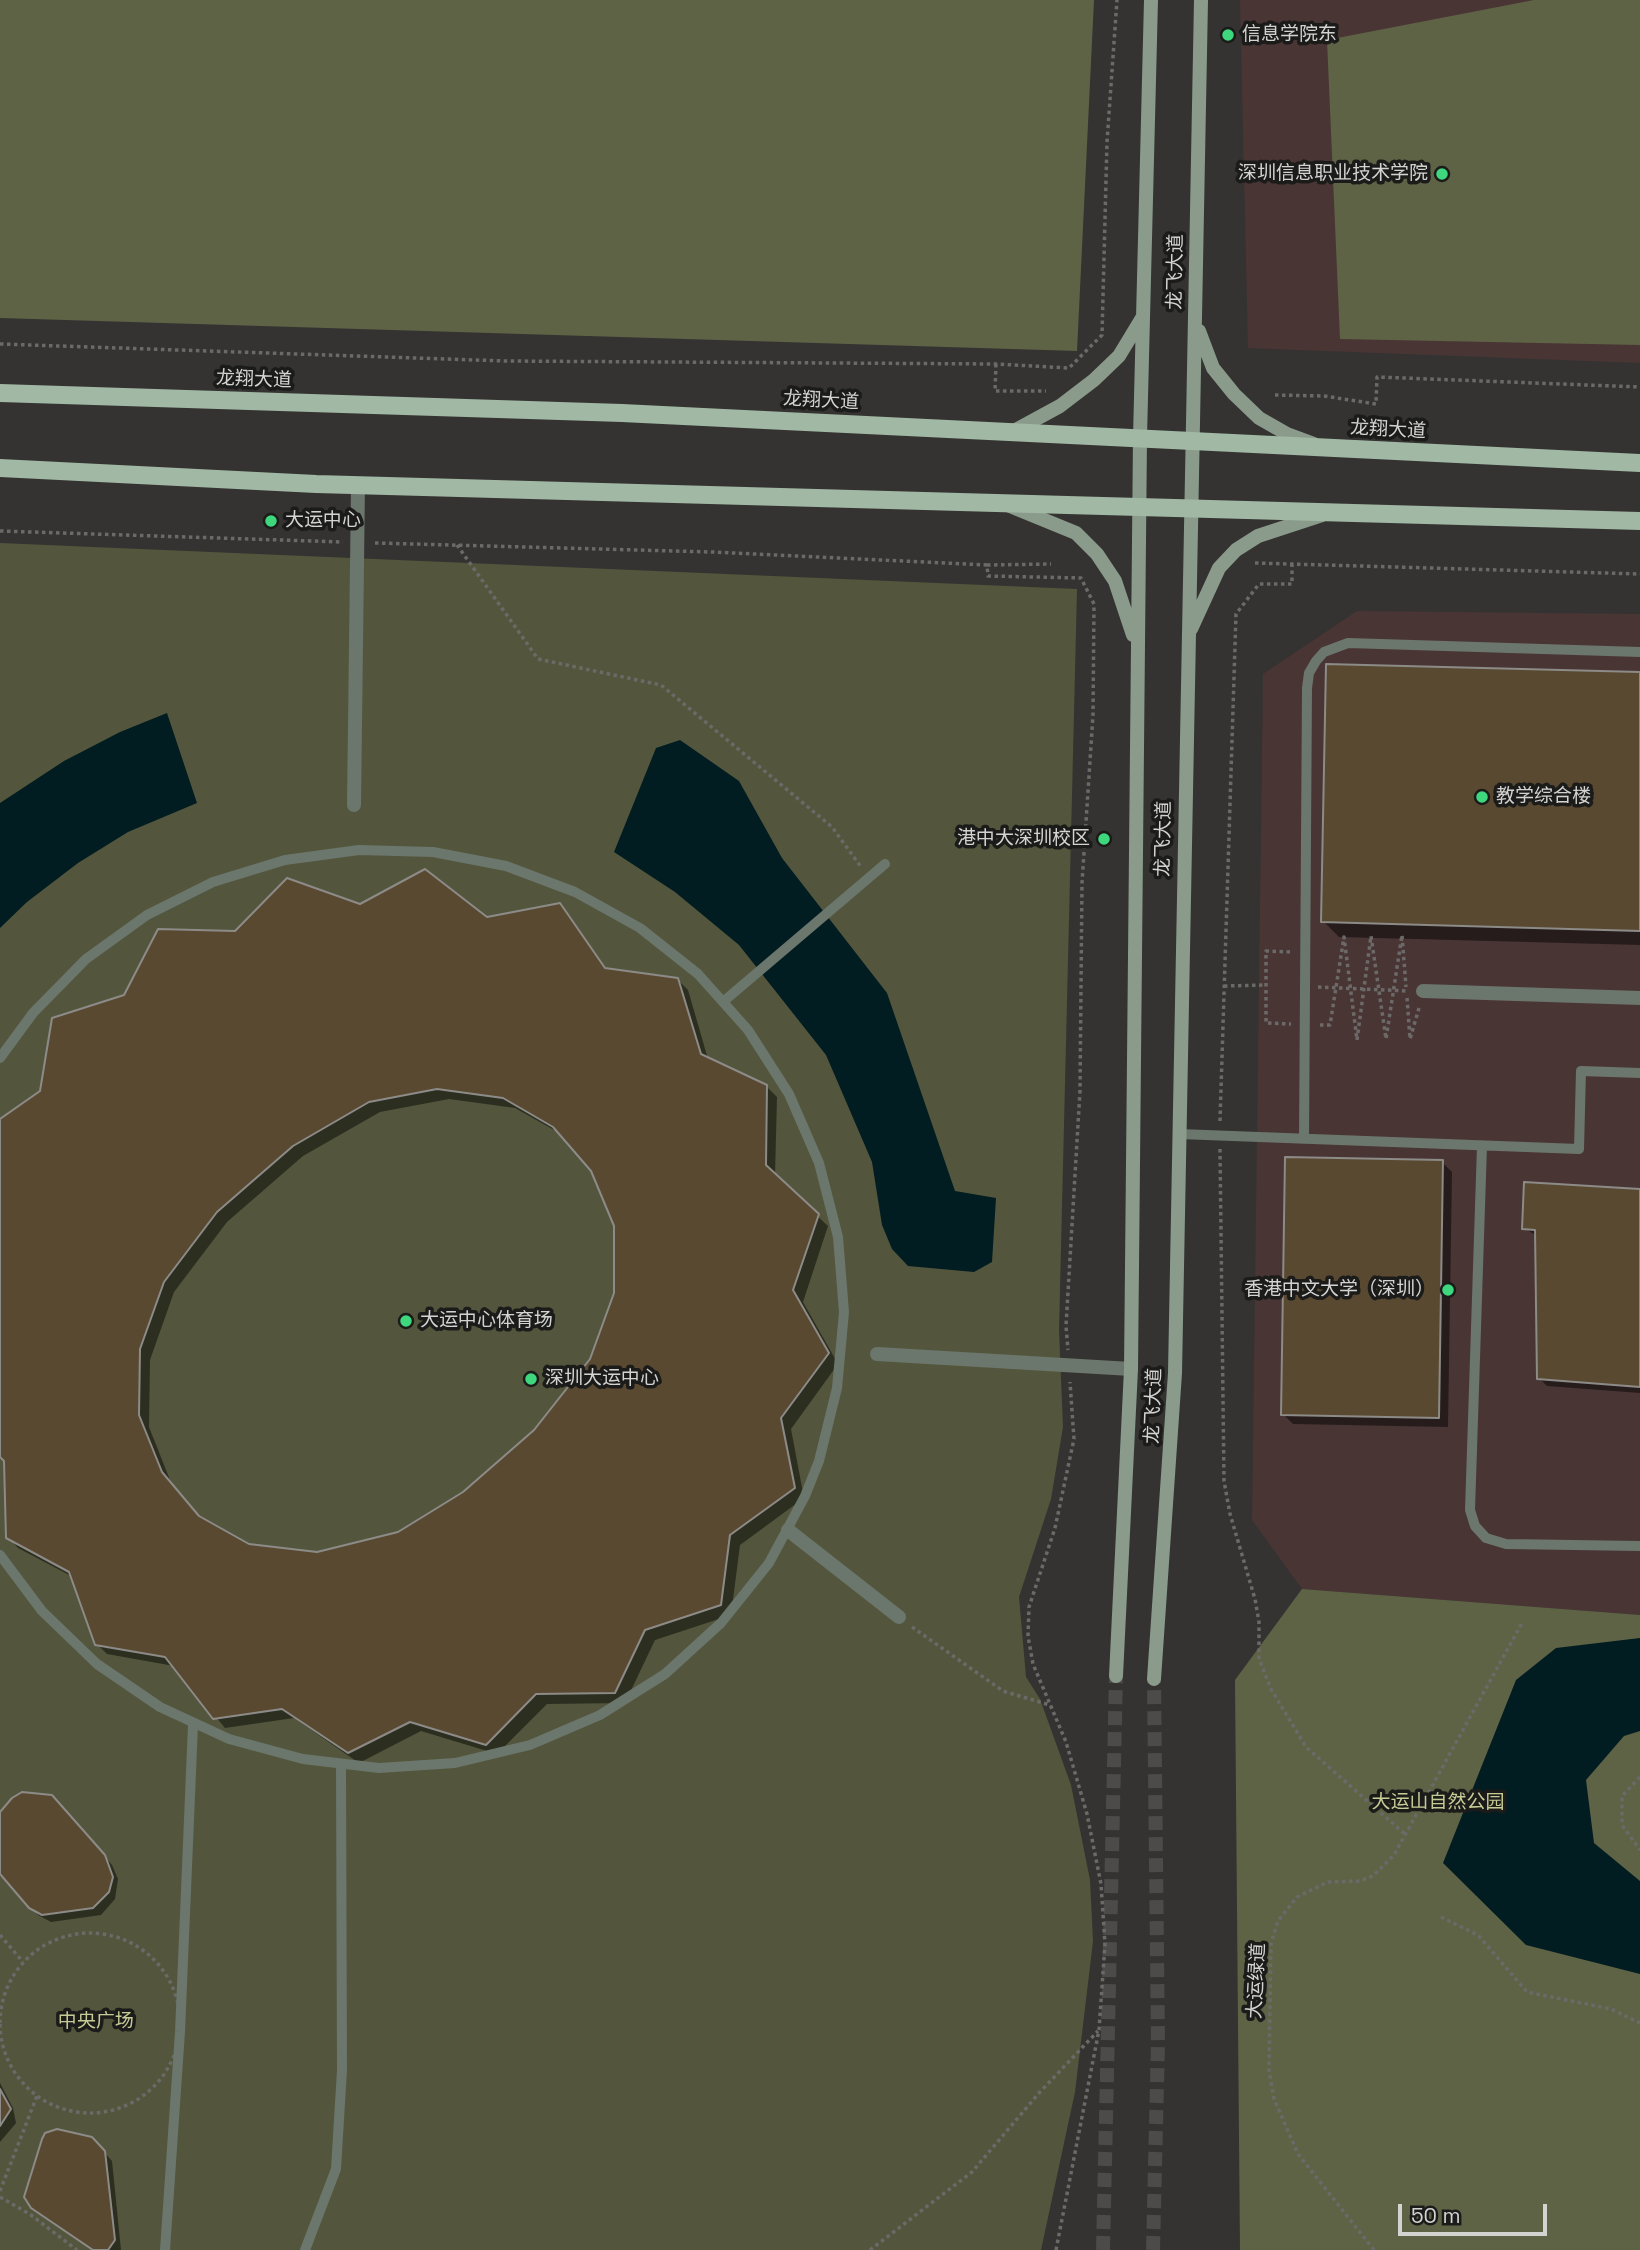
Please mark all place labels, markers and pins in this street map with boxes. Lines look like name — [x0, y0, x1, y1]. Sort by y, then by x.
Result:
place label: 信息学院东 — [1242, 24, 1337, 46]
marker: 信息学院东 — [1220, 27, 1236, 43]
place label: 深圳信息职业技术学院 — [1238, 163, 1428, 185]
marker: 深圳信息职业技术学院 — [1434, 166, 1450, 182]
place label: 大运中心 — [285, 510, 361, 532]
marker: 大运中心 — [263, 513, 279, 529]
place label: 教学综合楼 — [1496, 786, 1591, 808]
marker: 教学综合楼 — [1474, 789, 1490, 805]
place label: 港中大深圳校区 — [957, 828, 1090, 850]
marker: 港中大深圳校区 — [1096, 831, 1112, 847]
place label: 香港中文大学（深圳） — [1244, 1279, 1434, 1301]
marker: 香港中文大学（深圳） — [1440, 1282, 1456, 1298]
place label: 大运中心体育场 — [420, 1310, 553, 1332]
marker: 大运中心体育场 — [398, 1313, 414, 1329]
place label: 深圳大运中心 — [545, 1368, 659, 1390]
marker: 深圳大运中心 — [523, 1371, 539, 1387]

